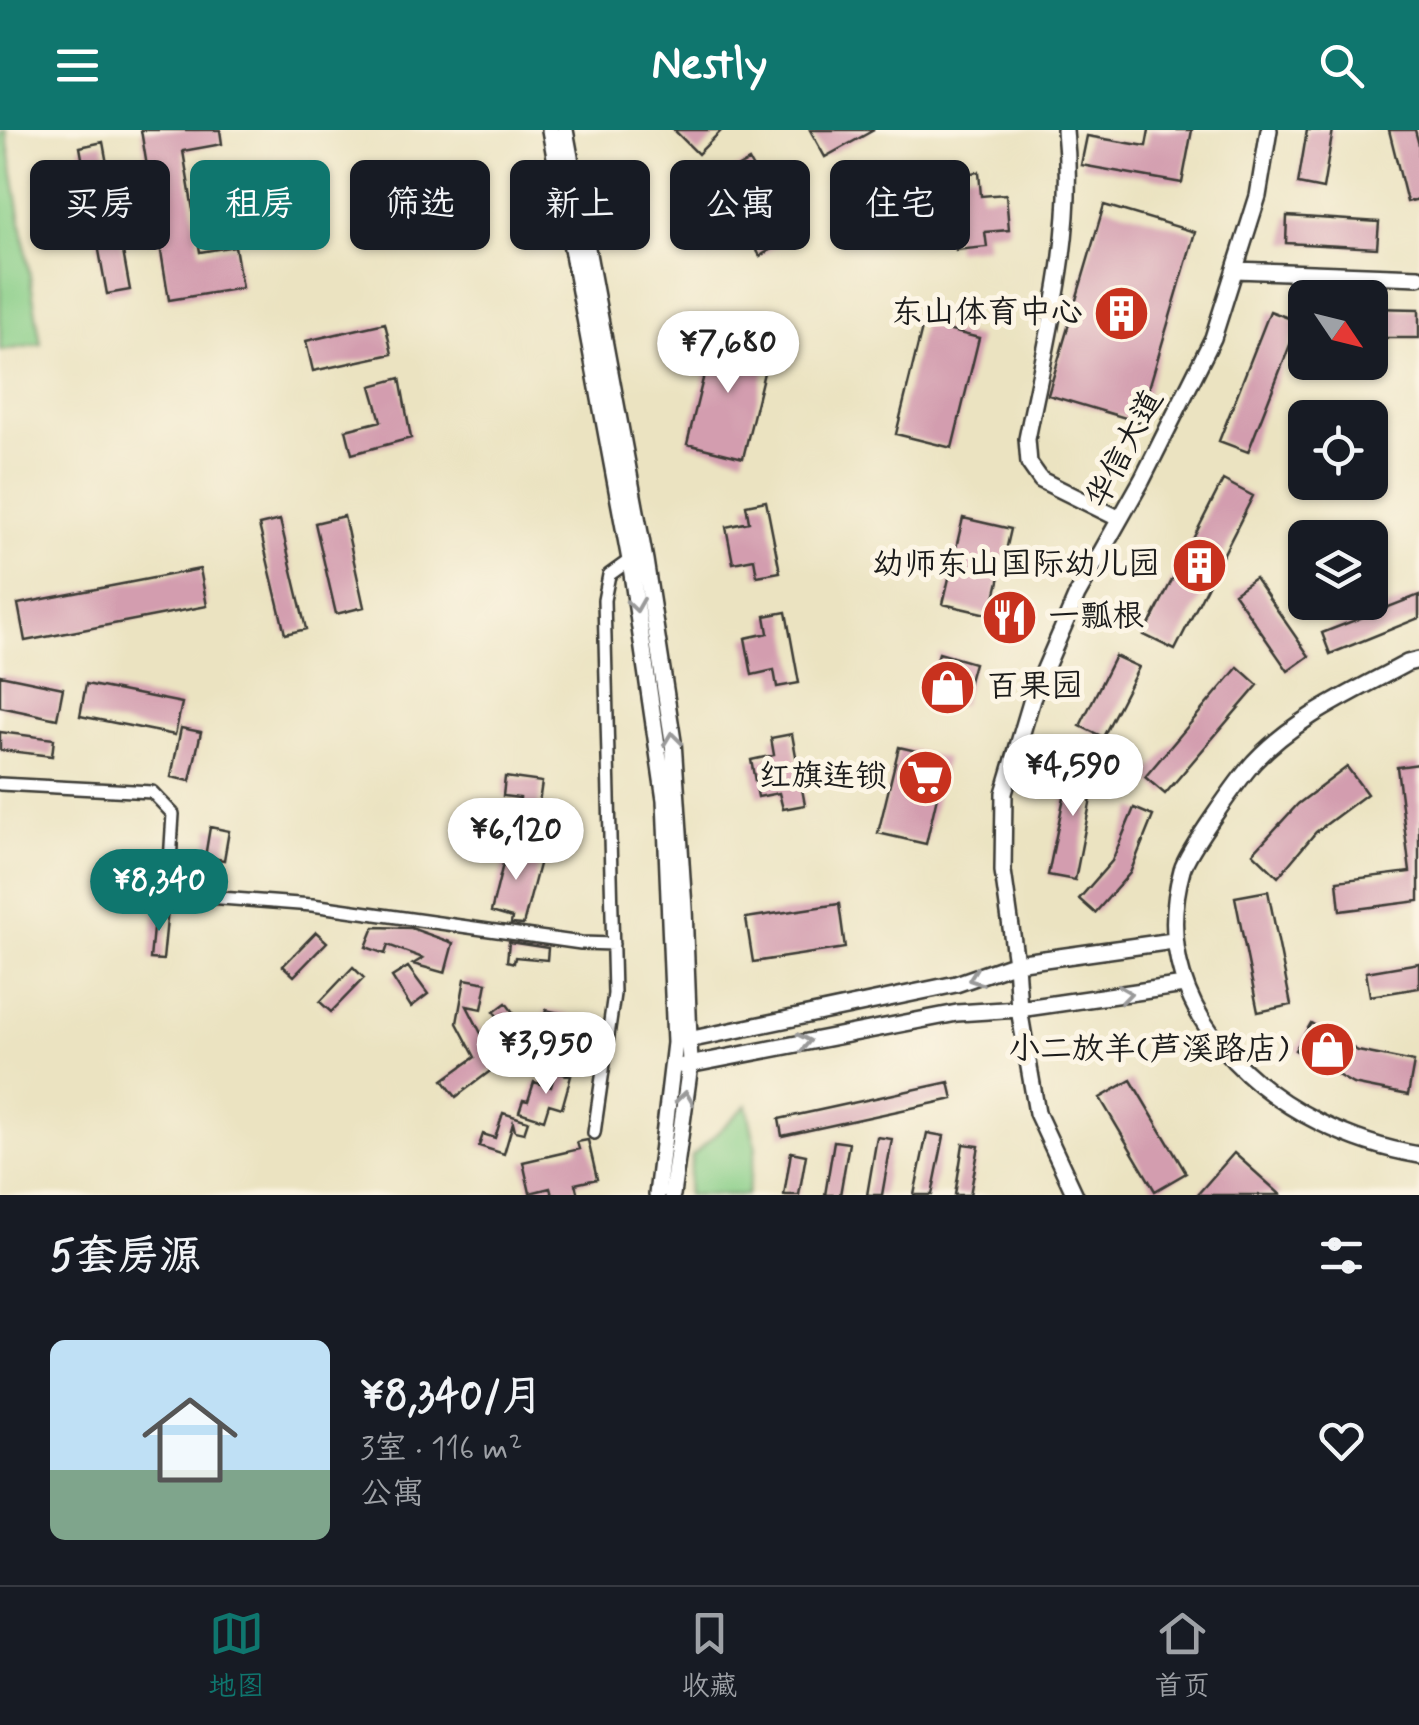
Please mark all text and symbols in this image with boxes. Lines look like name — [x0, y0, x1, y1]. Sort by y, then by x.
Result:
text: Nestly — [651, 36, 768, 95]
icon: menu — [50, 38, 105, 93]
icon: search — [1314, 38, 1369, 93]
chip: 买房 — [30, 160, 170, 250]
chip: 租房 — [190, 160, 330, 250]
chip: 筛选 — [350, 160, 490, 250]
chip: 新上 — [510, 160, 650, 250]
chip: 公寓 — [670, 160, 810, 250]
chip: 住宅 — [830, 160, 970, 250]
north arrow — [1288, 280, 1388, 380]
map controls — [1288, 280, 1388, 620]
building icon: 东山体育中心 — [1092, 283, 1152, 343]
place label: 东山体育中心 — [891, 292, 1083, 334]
pin: ¥7,680 — [647, 311, 809, 396]
text: ¥7,680 — [679, 322, 777, 364]
street label: 华信大道 — [1076, 383, 1174, 515]
button: locate — [1288, 400, 1388, 500]
button: layers — [1288, 520, 1388, 620]
building icon: 幼师东山国际幼儿园 — [1169, 535, 1229, 595]
place label: 幼师东山国际幼儿园 — [872, 544, 1160, 586]
restaurant icon: 一瓢根 — [979, 587, 1039, 647]
one-way arrow — [625, 596, 646, 613]
place label: 一瓢根 — [1048, 596, 1144, 638]
shop icon: 百果园 — [918, 657, 978, 717]
place label: 百果园 — [987, 666, 1083, 708]
one-way arrow — [662, 731, 683, 747]
pin: ¥4,590 — [992, 734, 1154, 819]
text: ¥4,590 — [1025, 745, 1121, 787]
supermarket icon: 红旗连锁 — [896, 747, 956, 807]
place label: 红旗连锁 — [759, 756, 887, 798]
pin: ¥6,120 — [435, 798, 597, 883]
text: ¥6,120 — [470, 809, 562, 851]
pin: ¥8,340 — [78, 849, 240, 934]
text: ¥8,340 — [112, 860, 206, 902]
one-way arrow — [967, 966, 984, 987]
one-way arrow — [1117, 984, 1133, 1005]
pin: ¥3,950 — [465, 1012, 627, 1097]
shop icon: 小二放羊(芦溪路店) — [1298, 1020, 1358, 1080]
text: ¥3,950 — [499, 1023, 593, 1065]
place label: 小二放羊(芦溪路店) — [1008, 1029, 1289, 1071]
one-way arrow — [795, 1033, 812, 1054]
one-way arrow — [674, 1090, 695, 1107]
icon: filters — [1314, 1228, 1369, 1283]
text: 5套房源 — [50, 1230, 201, 1285]
text: ¥8,340/月 — [360, 1370, 543, 1425]
icon: home — [130, 1380, 250, 1500]
icon: heart — [1314, 1413, 1369, 1468]
text: 3室 · 116 m² — [360, 1428, 523, 1470]
text: 公寓 — [360, 1473, 424, 1515]
tab: 地图 — [208, 1606, 265, 1706]
tab: 收藏 — [681, 1606, 738, 1706]
tab: 首页 — [1154, 1606, 1211, 1706]

